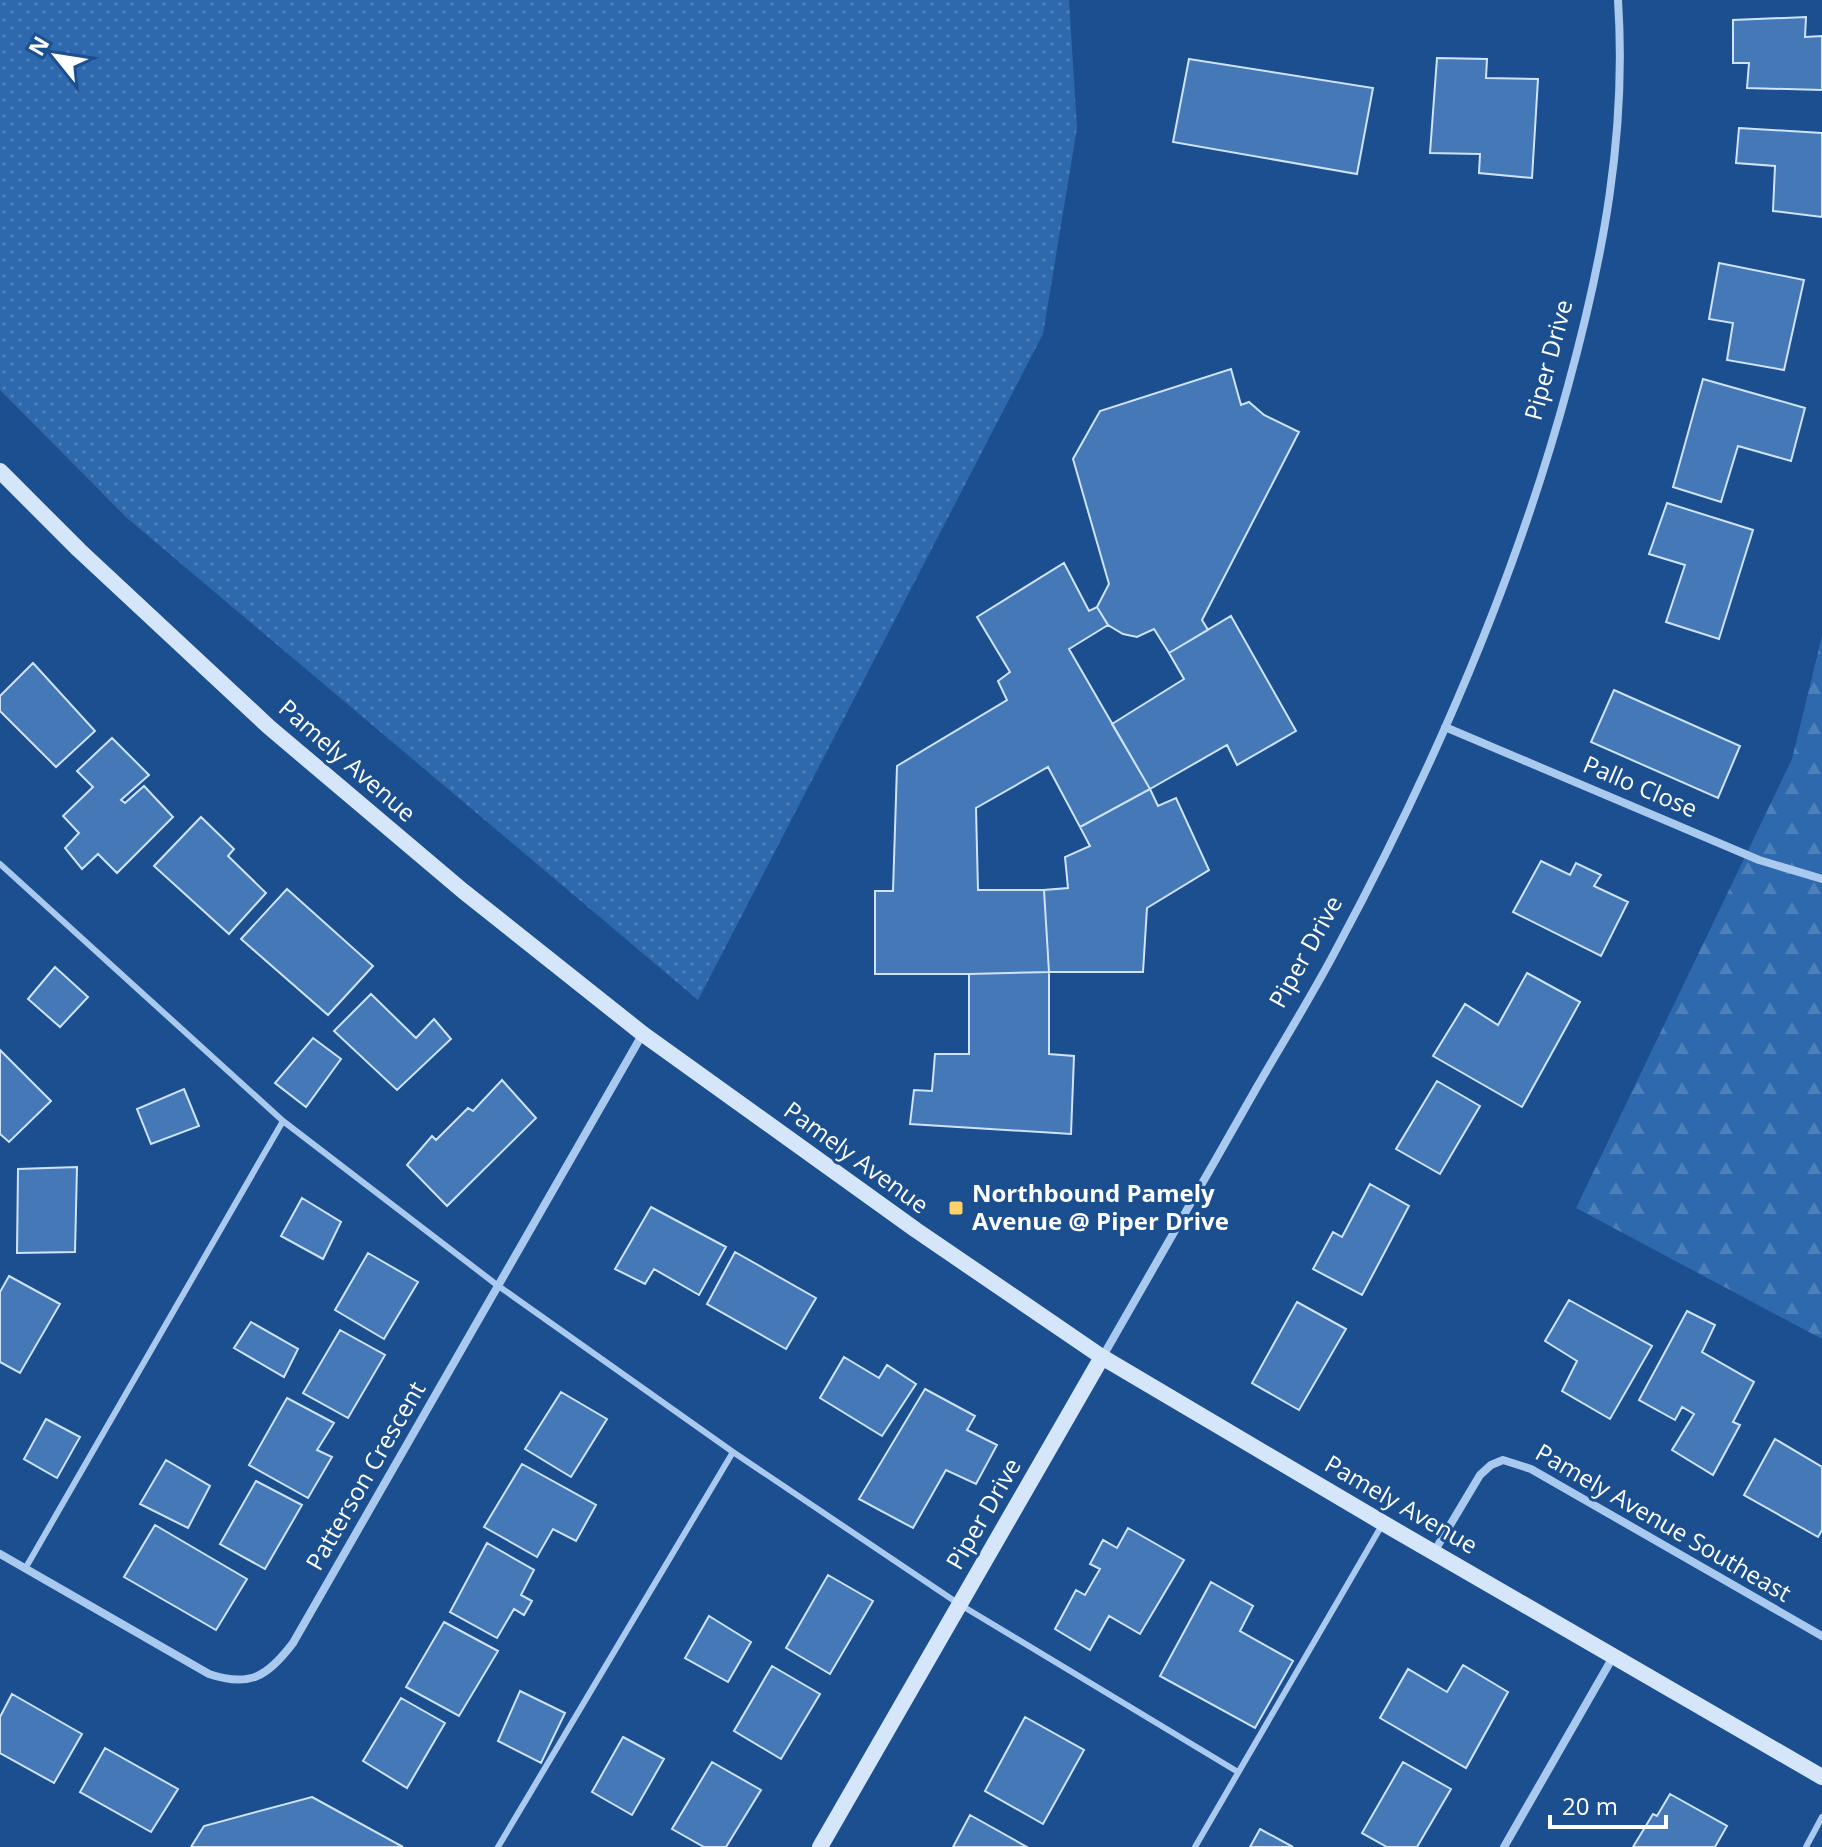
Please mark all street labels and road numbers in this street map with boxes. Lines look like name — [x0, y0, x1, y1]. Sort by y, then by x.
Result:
street label: Piper Drive — [1516, 296, 1579, 424]
street label: Pamely Avenue — [273, 691, 423, 829]
street label: Pallo Close — [1578, 747, 1703, 824]
street label: Piper Drive — [1260, 889, 1349, 1013]
street label: Pamely Avenue — [778, 1093, 936, 1220]
street label: Patterson Crescent — [297, 1375, 432, 1576]
street label: Pamely Avenue Southeast — [1530, 1435, 1798, 1608]
street label: Pamely Avenue — [1319, 1447, 1484, 1561]
street label: Piper Drive — [938, 1452, 1028, 1575]

